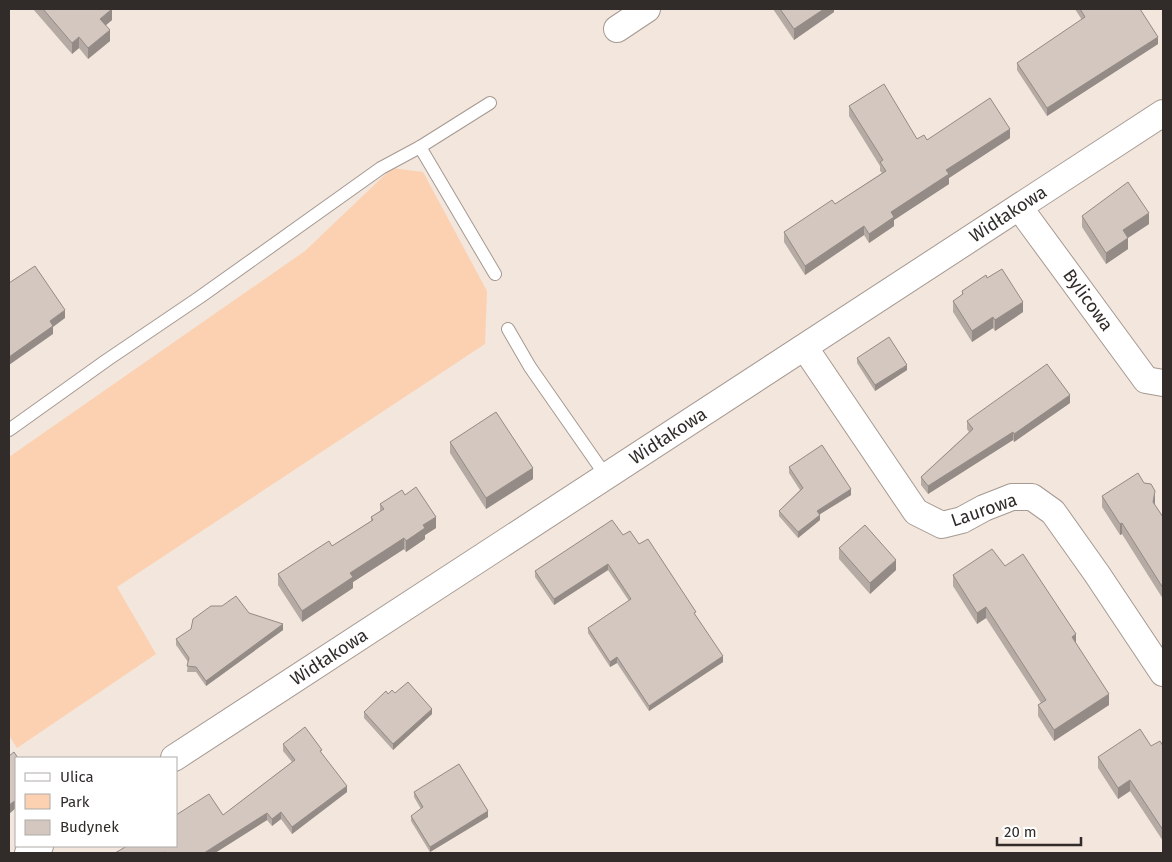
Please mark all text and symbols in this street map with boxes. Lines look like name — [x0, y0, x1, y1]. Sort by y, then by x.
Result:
street label: Widłakowa — [965, 181, 1051, 247]
street label: Bylicowa — [1058, 265, 1118, 335]
street label: Widłakowa — [625, 403, 711, 469]
street label: Laurowa — [948, 488, 1020, 532]
street label: Widłakowa — [286, 624, 372, 690]
legend — [15, 757, 178, 847]
text: Ulica — [60, 768, 94, 786]
text: Park — [60, 793, 90, 811]
scale bar — [997, 814, 1081, 846]
text: Budynek — [60, 818, 119, 836]
text: 20 m — [1004, 823, 1037, 841]

